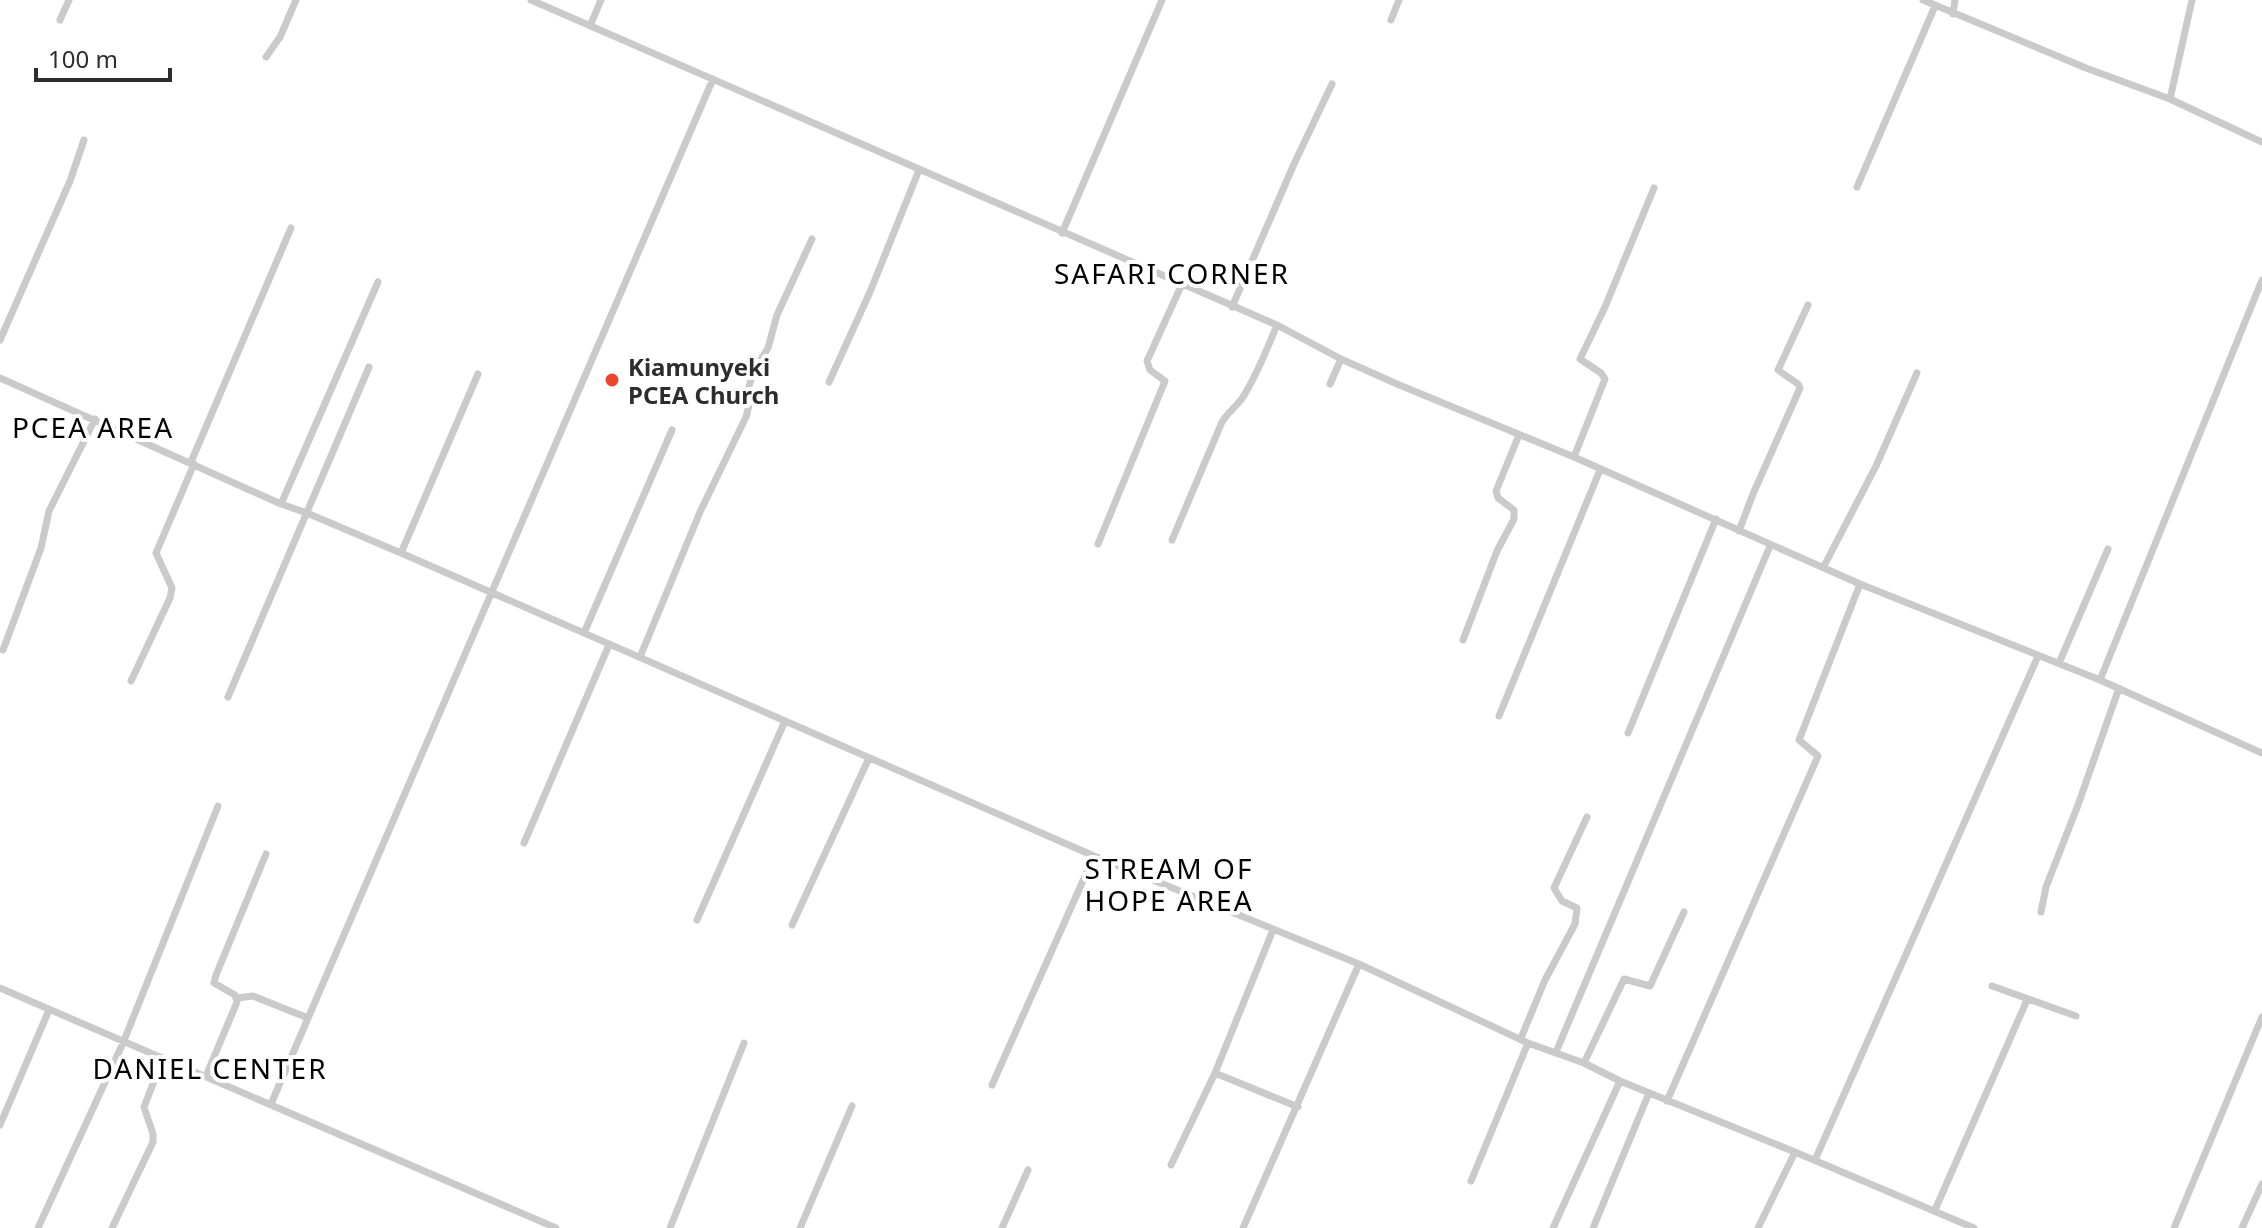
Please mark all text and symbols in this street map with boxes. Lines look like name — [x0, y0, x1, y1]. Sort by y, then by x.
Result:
scale bar — [36, 32, 170, 82]
text: 100 m — [48, 42, 118, 75]
district label: SAFARI CORNER — [1054, 254, 1290, 292]
place label: Kiamunyeki PCEA Church — [628, 350, 779, 411]
marker: Kiamunyeki PCEA Church — [603, 371, 621, 389]
district label: PCEA AREA — [12, 408, 174, 446]
district label: STREAM OF HOPE AREA — [1084, 849, 1254, 919]
district label: DANIEL CENTER — [92, 1049, 328, 1087]

